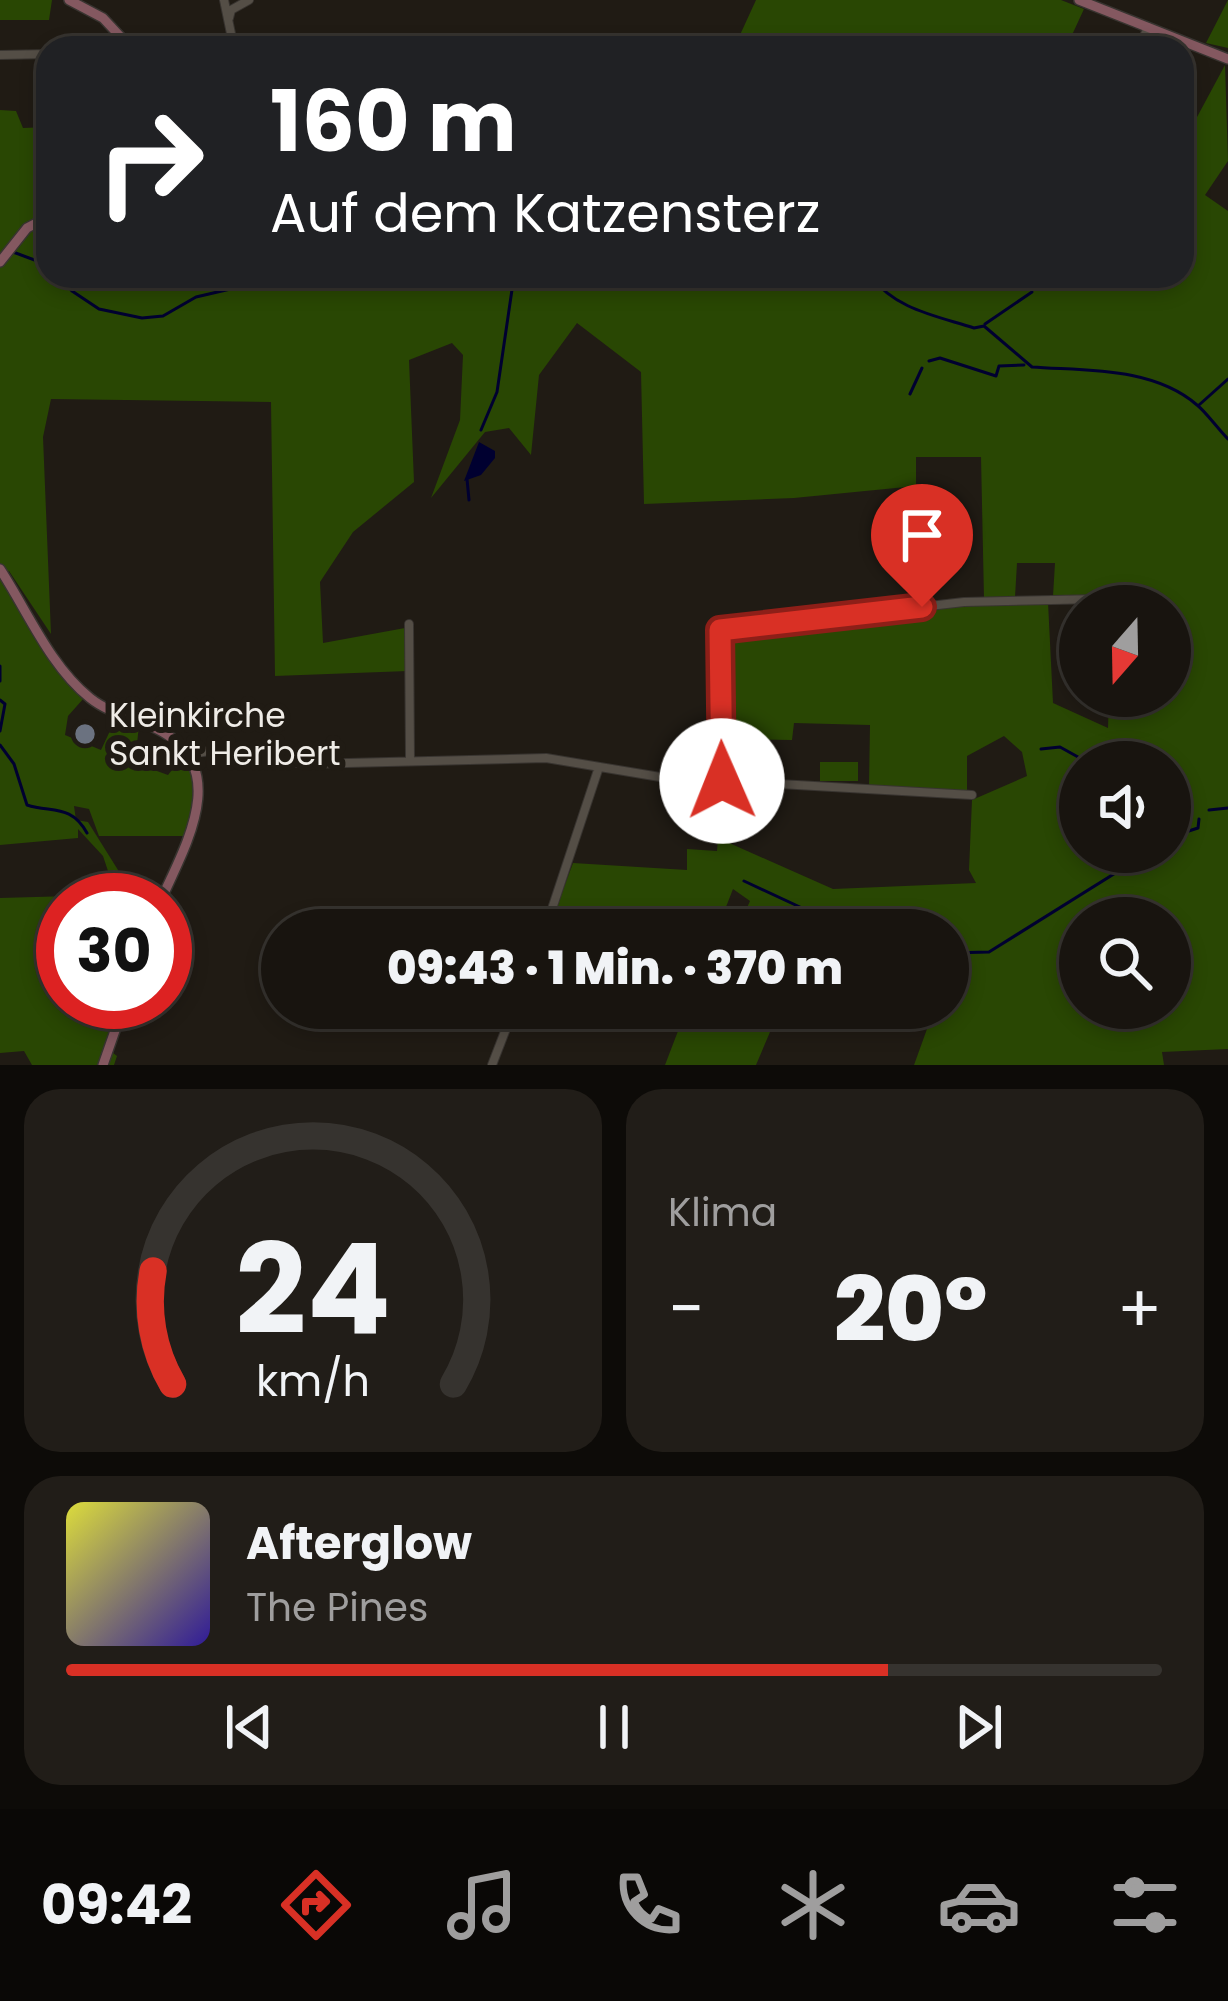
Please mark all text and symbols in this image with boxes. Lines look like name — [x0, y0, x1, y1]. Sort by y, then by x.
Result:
text: 160 m — [270, 63, 517, 180]
icon: right — [72, 84, 228, 240]
text: Auf dem Katzensterz — [270, 175, 820, 251]
pin — [871, 484, 973, 607]
icon: arrive — [889, 502, 955, 568]
north arrow — [1059, 585, 1191, 717]
map controls — [1059, 585, 1191, 1029]
place label: Kleinkirche Sankt Heribert — [109, 692, 340, 777]
position arrow — [659, 718, 785, 844]
marker: Kleinkirche Sankt Heribert — [72, 721, 98, 747]
button: sound — [1059, 741, 1191, 873]
speed limit sign: 30 — [36, 873, 192, 1029]
button: search — [1059, 897, 1191, 1029]
text: 09:43 · 1 Min. · 370 m — [387, 937, 843, 1000]
text: Klima — [668, 1185, 777, 1240]
text: 24 — [235, 1202, 391, 1377]
text: 20° — [834, 1246, 987, 1373]
text: − — [668, 1263, 704, 1355]
text: + — [1117, 1263, 1162, 1355]
text: km/h — [256, 1350, 370, 1410]
text: Afterglow — [246, 1512, 472, 1575]
text: The Pines — [246, 1580, 428, 1635]
icon: previous — [216, 1694, 282, 1760]
icon: pause — [581, 1694, 647, 1760]
icon: next — [946, 1694, 1012, 1760]
icon: directions — [274, 1863, 358, 1947]
icon: music — [440, 1863, 524, 1947]
icon: phone — [606, 1863, 690, 1947]
icon: climate — [771, 1863, 855, 1947]
icon: car — [937, 1863, 1021, 1947]
icon: filters — [1103, 1863, 1187, 1947]
text: 09:42 — [41, 1867, 192, 1943]

